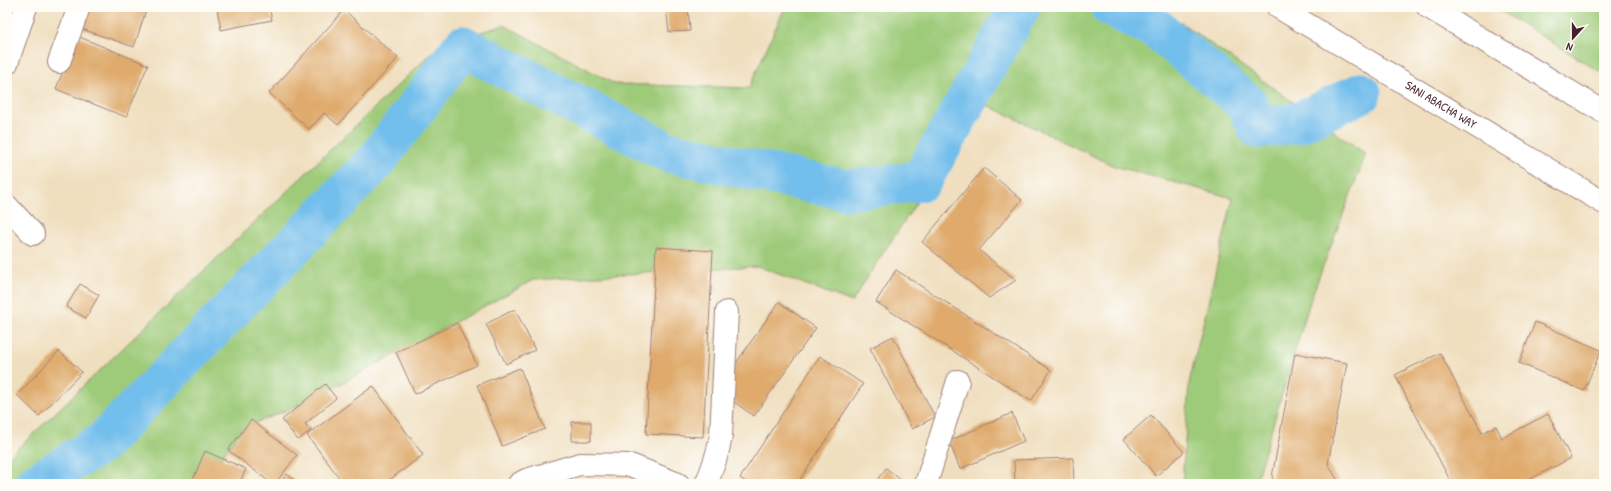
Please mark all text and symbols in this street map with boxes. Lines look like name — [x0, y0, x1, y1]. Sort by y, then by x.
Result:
north arrow — [1553, 18, 1593, 58]
text: N — [1564, 40, 1575, 55]
street label: SANI ABACHA WAY — [1402, 76, 1481, 133]

